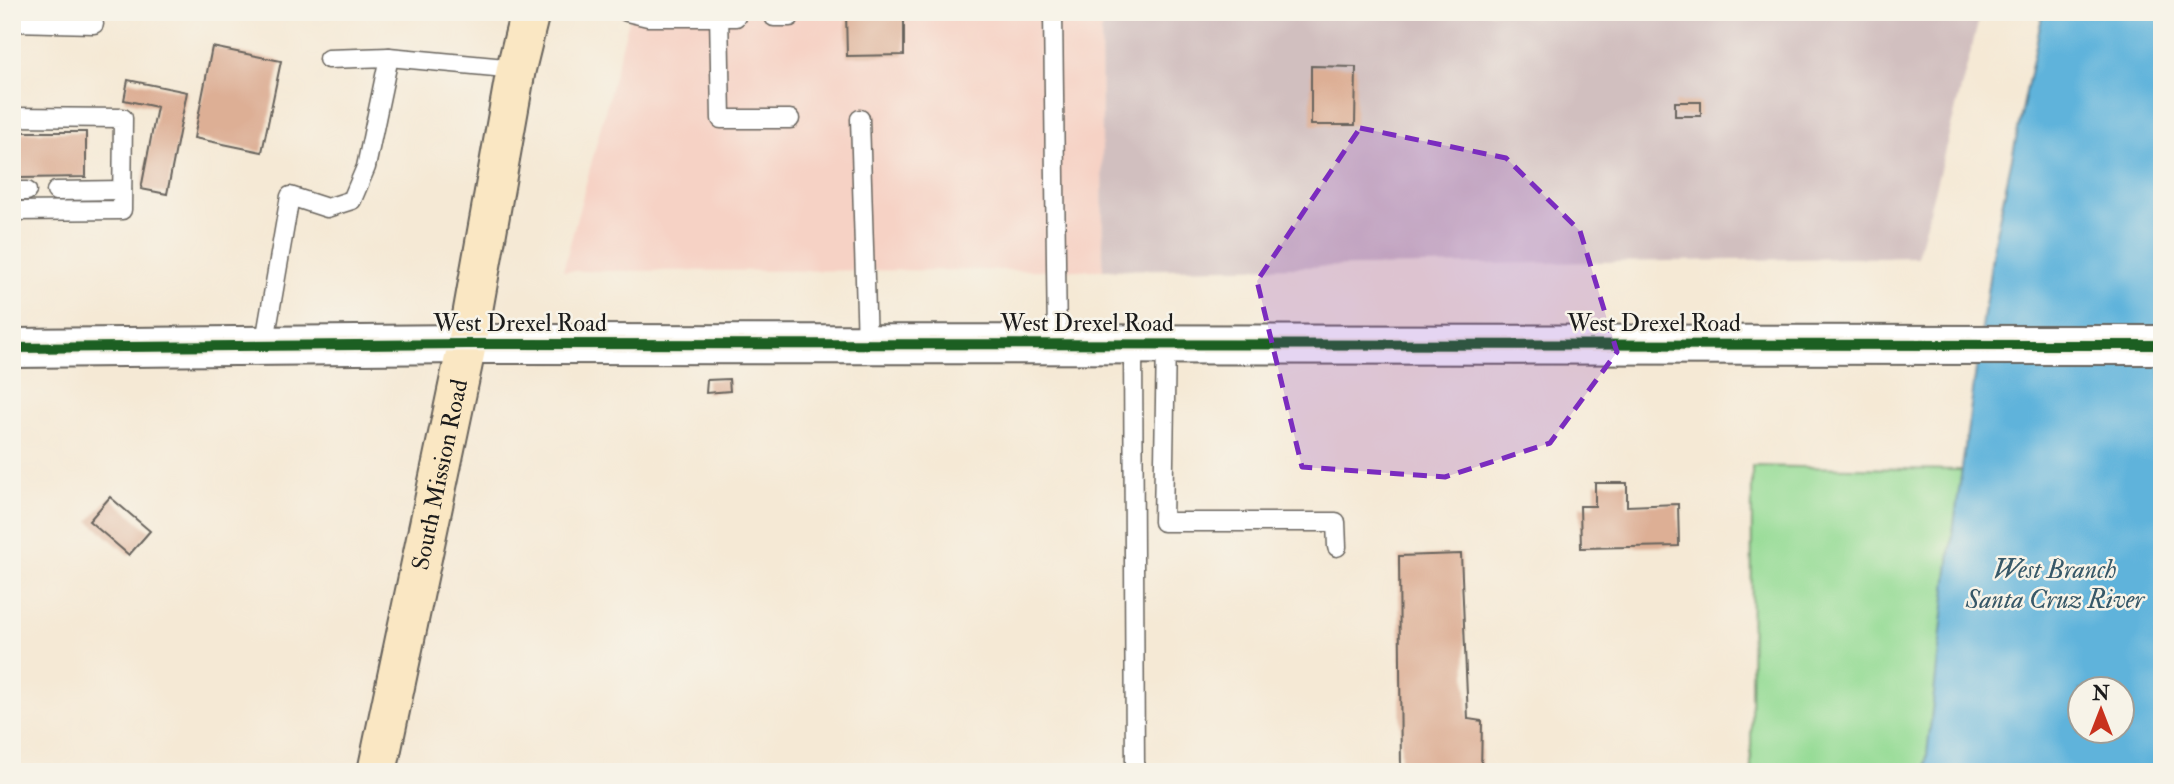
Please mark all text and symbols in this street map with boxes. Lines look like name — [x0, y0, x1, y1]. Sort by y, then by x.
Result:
street label: West Drexel Road — [432, 308, 607, 339]
street label: West Drexel Road — [999, 308, 1174, 339]
street label: West Drexel Road — [1566, 308, 1741, 339]
street label: South Mission Road — [405, 376, 475, 573]
water label: West Branch Santa Cruz River — [1965, 554, 2145, 616]
north arrow — [2066, 676, 2136, 746]
text: N — [2091, 682, 2110, 706]

